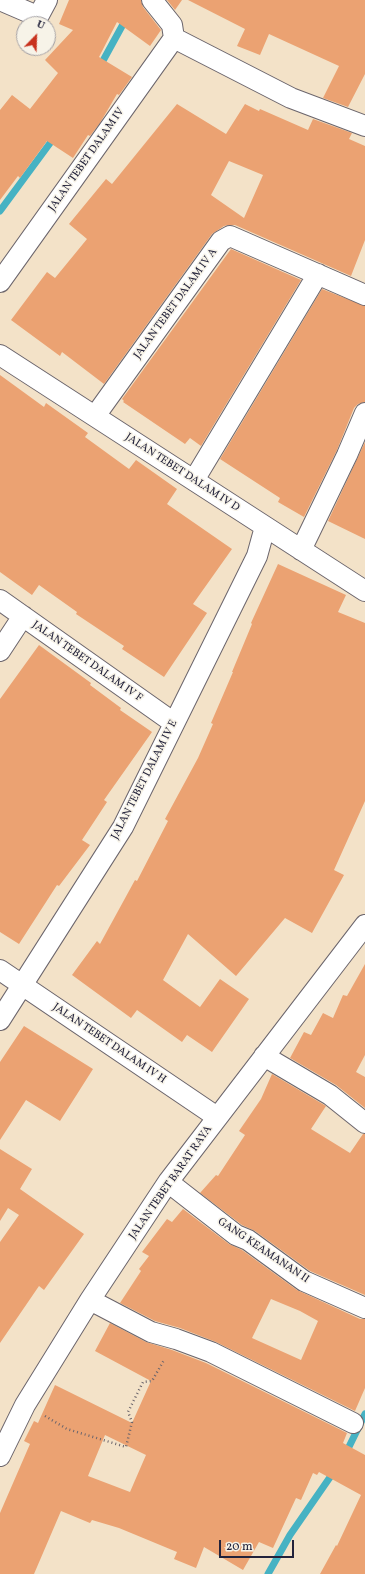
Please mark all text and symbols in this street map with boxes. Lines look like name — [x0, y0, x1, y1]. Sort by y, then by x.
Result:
north arrow — [16, 16, 56, 56]
text: U — [34, 17, 47, 34]
street label: JALAN TEBET DALAM IV — [46, 106, 128, 214]
street label: JALAN TEBET DALAM IV A — [131, 246, 221, 362]
street label: JALAN TEBET DALAM IV D — [122, 431, 242, 515]
street label: JALAN TEBET DALAM IV F — [29, 619, 145, 705]
street label: JALAN TEBET DALAM IV E — [109, 718, 181, 842]
street label: JALAN TEBET DALAM IV H — [50, 1001, 168, 1087]
street label: JALAN TEBET BARAT RAYA — [127, 1124, 215, 1242]
street label: GANG KEAMANAN II — [215, 1216, 311, 1286]
scale bar — [221, 1532, 296, 1558]
text: 20 m — [226, 1539, 253, 1555]

